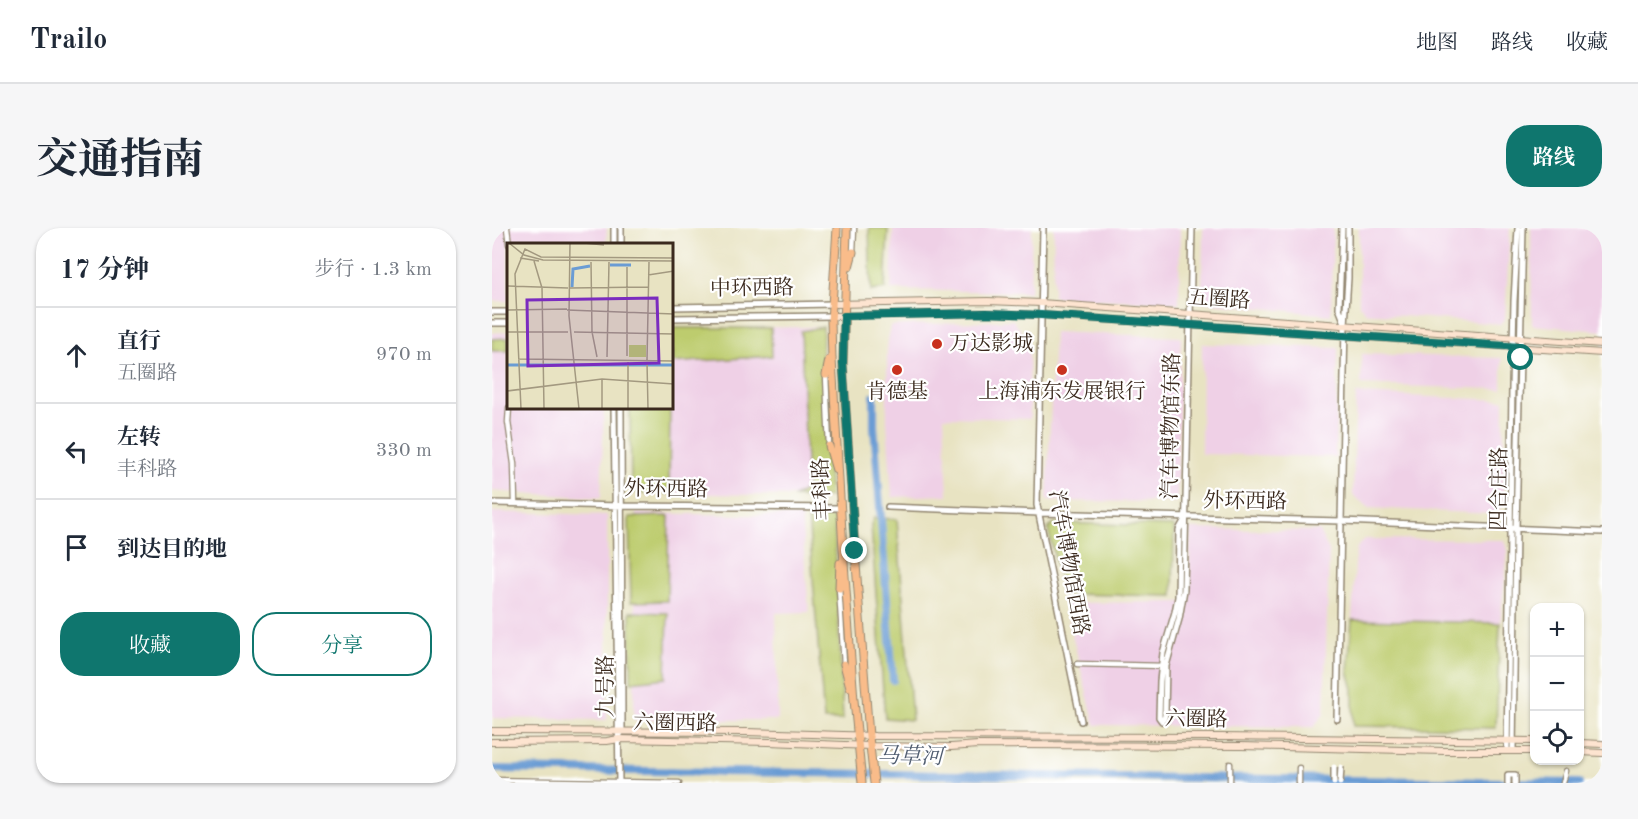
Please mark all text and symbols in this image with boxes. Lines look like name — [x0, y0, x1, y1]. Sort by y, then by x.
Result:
text: Trailo — [30, 27, 107, 55]
text: 地图 — [1416, 33, 1458, 54]
text: 路线 — [1491, 33, 1533, 54]
text: 收藏 — [1566, 33, 1608, 54]
button: 路线 — [1506, 125, 1602, 187]
text: 交通指南 — [36, 141, 204, 183]
inset map — [507, 243, 674, 410]
text: 17 分钟 — [60, 258, 149, 284]
text: 步行 · 1.3 km — [315, 260, 432, 280]
street label: 中环西路 — [710, 276, 794, 300]
street label: 五圈路 — [1187, 285, 1251, 313]
text: 直行 — [117, 331, 161, 353]
place label: 万达影城 — [949, 332, 1033, 355]
marker: 万达影城 — [930, 337, 944, 351]
icon: ahead — [60, 339, 93, 372]
route start — [1507, 344, 1533, 370]
text: 970 m — [376, 345, 432, 365]
street label: 汽车博物馆东路 — [1158, 352, 1184, 500]
marker: 肯德基 — [890, 363, 904, 377]
marker: 上海浦东发展银行 — [1055, 363, 1069, 377]
text: 五圈路 — [117, 364, 177, 384]
place label: 肯德基 — [866, 380, 929, 403]
place label: 上海浦东发展银行 — [978, 380, 1146, 403]
text: 左转 — [117, 427, 161, 449]
icon: left — [60, 435, 93, 468]
text: 330 m — [376, 441, 432, 461]
street label: 四合庄路 — [1487, 447, 1511, 531]
street label: 丰科路 — [809, 457, 835, 521]
text: 丰科路 — [117, 460, 177, 480]
street label: 外环西路 — [624, 477, 708, 501]
street label: 汽车博物馆西路 — [1045, 488, 1093, 637]
street label: 外环西路 — [1203, 489, 1287, 513]
icon: arrive — [60, 531, 93, 564]
route end — [841, 537, 867, 563]
text: 到达目的地 — [117, 539, 227, 561]
map controls — [1530, 603, 1584, 765]
button: + — [1530, 603, 1584, 657]
button: 收藏 — [60, 612, 240, 676]
button: 分享 — [252, 612, 432, 676]
street label: 九号路 — [594, 655, 617, 718]
button: − — [1530, 657, 1584, 711]
street label: 六圈路 — [1164, 707, 1228, 731]
street label: 六圈西路 — [633, 711, 717, 735]
button: locate — [1530, 711, 1584, 765]
water label: 马草河 — [877, 743, 947, 769]

